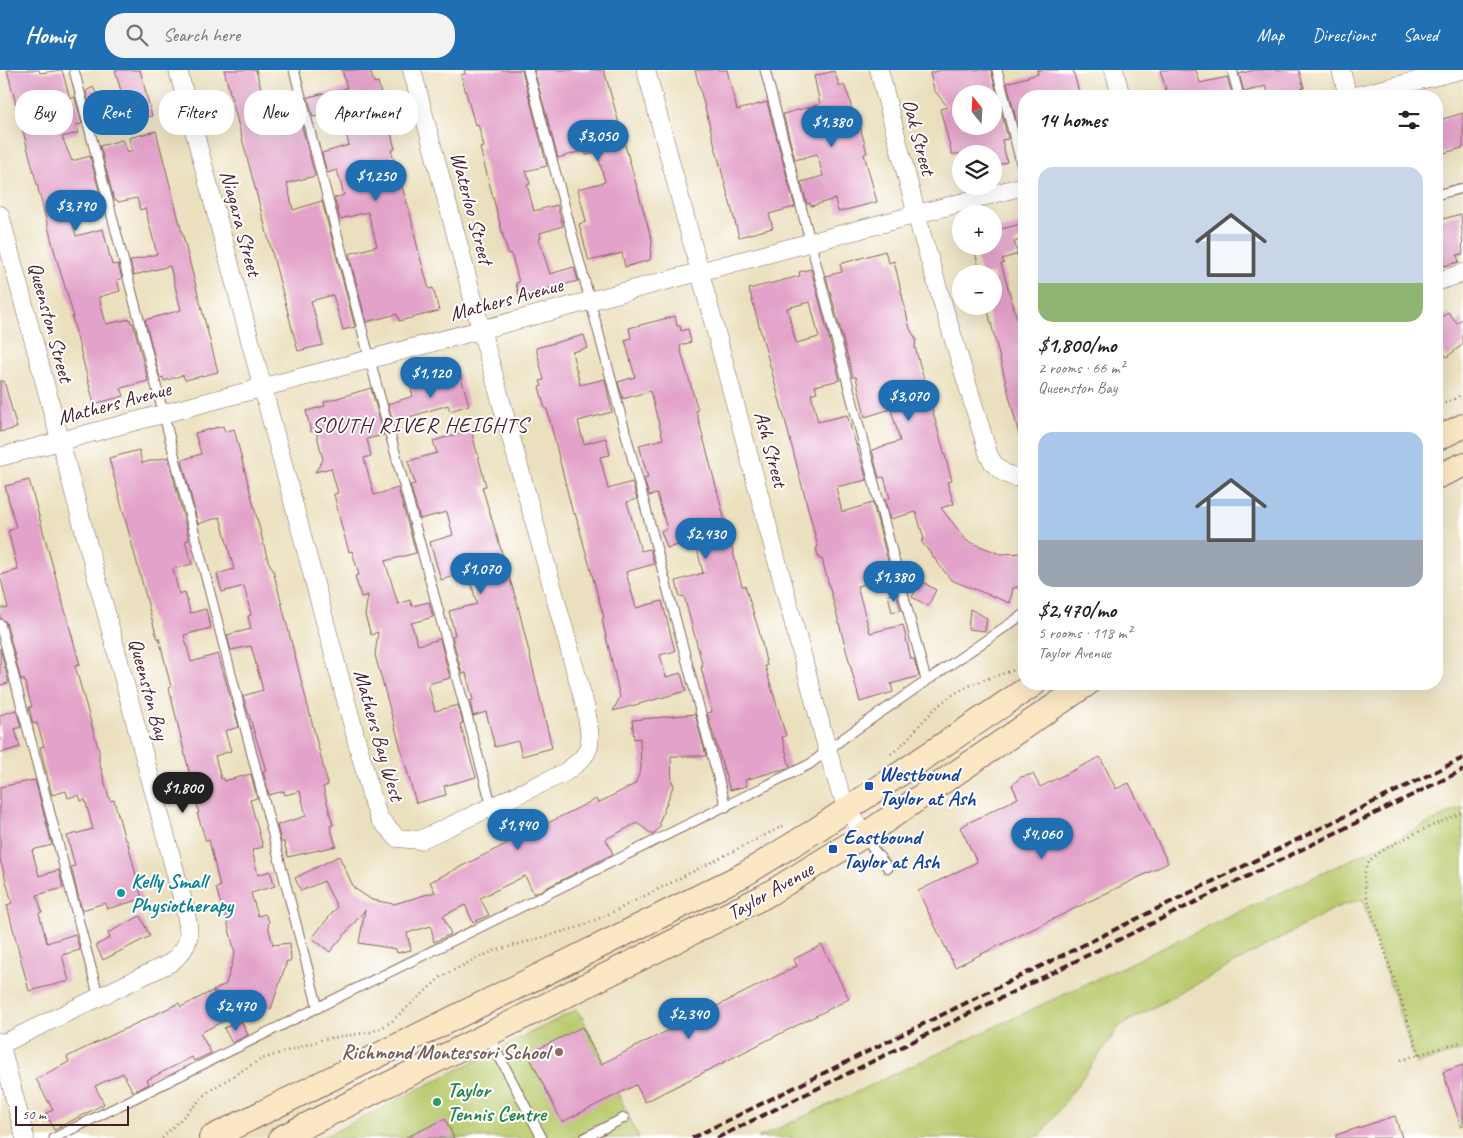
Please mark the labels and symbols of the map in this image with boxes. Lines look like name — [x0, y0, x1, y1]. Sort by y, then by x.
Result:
north arrow — [952, 85, 1002, 135]
street label: Oak Street — [896, 96, 942, 180]
pin: $1,380 — [791, 106, 873, 148]
pin: $3,050 — [557, 119, 639, 162]
street label: Waterloo Street — [445, 149, 500, 270]
pin: $1,250 — [335, 160, 417, 202]
street label: Niagara Street — [214, 167, 268, 281]
pin: $3,790 — [35, 190, 117, 232]
street label: Queenston Street — [23, 259, 80, 387]
street label: Mathers Avenue — [447, 271, 566, 327]
pin: $1,120 — [390, 356, 472, 399]
street label: Mathers Avenue — [55, 375, 174, 431]
pin: $3,070 — [868, 380, 950, 422]
street label: Ash Street — [748, 408, 794, 492]
district label: SOUTH RIVER HEIGHTS — [312, 411, 532, 439]
pin: $2,430 — [665, 518, 747, 560]
pin: $1,070 — [440, 552, 522, 595]
pin: $1,380 — [853, 560, 935, 603]
street label: Queenston Bay — [123, 635, 175, 744]
street label: Mathers Bay West — [348, 666, 411, 806]
place label: Westbound Taylor at Ash — [879, 761, 977, 811]
pin: $1,800 — [142, 772, 224, 814]
marker: Westbound Taylor at Ash — [863, 780, 875, 792]
pin: $1,940 — [477, 808, 559, 851]
pin: $4,060 — [1001, 818, 1083, 860]
place label: Eastbound Taylor at Ash — [843, 824, 941, 874]
marker: Eastbound Taylor at Ash — [827, 843, 839, 855]
street label: Taylor Avenue — [722, 855, 819, 926]
place label: Kelly Small Physiotherapy — [131, 868, 235, 919]
marker: Kelly Small Physiotherapy — [115, 887, 127, 899]
pin: $2,470 — [195, 990, 277, 1032]
pin: $2,340 — [648, 998, 730, 1040]
place label: Richmond Montessori School — [341, 1039, 553, 1065]
marker: Richmond Montessori School — [553, 1046, 565, 1058]
place label: Taylor Tennis Centre — [447, 1077, 548, 1127]
marker: Taylor Tennis Centre — [431, 1096, 443, 1108]
scale bar — [15, 1103, 129, 1126]

